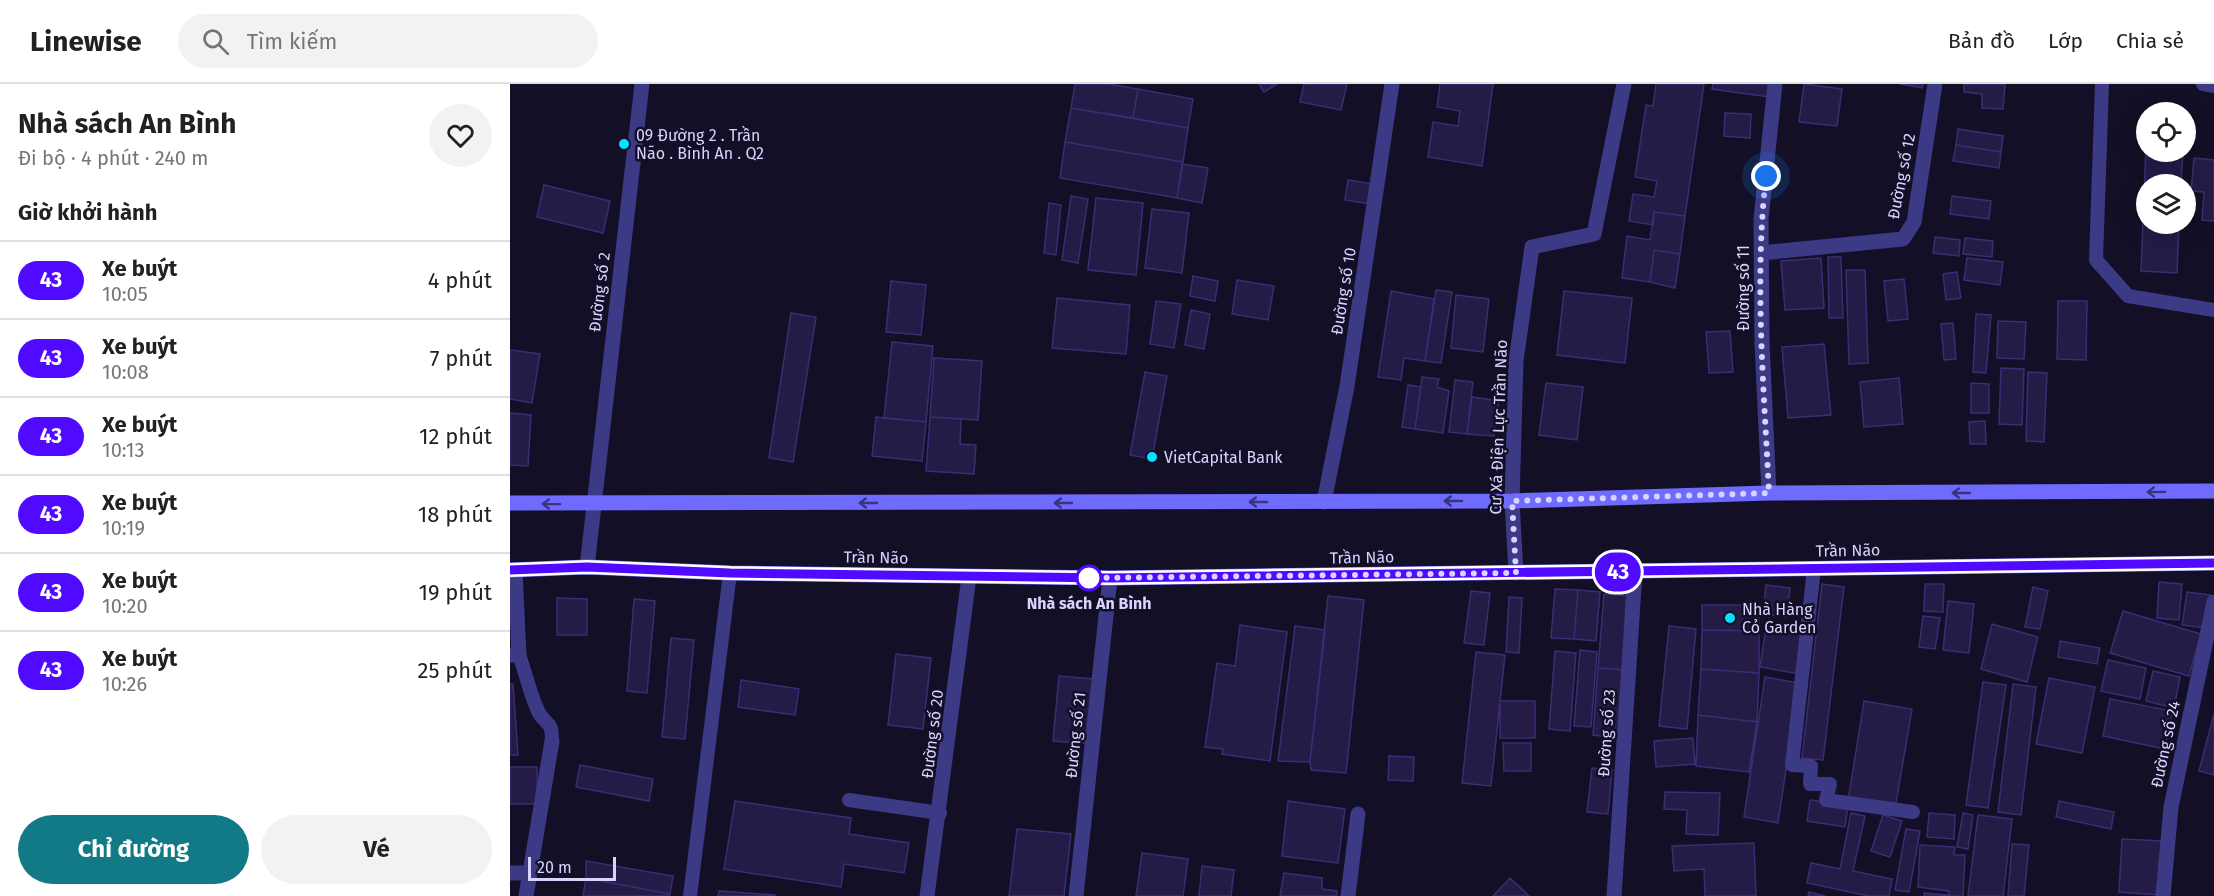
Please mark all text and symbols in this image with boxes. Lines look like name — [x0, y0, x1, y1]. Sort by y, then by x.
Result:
search box — [178, 14, 598, 68]
text: Linewise — [30, 25, 142, 58]
icon: search — [199, 25, 232, 58]
text: Tìm kiếm — [247, 28, 337, 55]
text: Bản đồ — [1948, 28, 2015, 54]
text: Lớp — [2048, 28, 2083, 54]
text: Chia sẻ — [2116, 28, 2184, 54]
map controls — [2136, 102, 2196, 234]
button: locate — [2136, 102, 2196, 162]
button: heart — [429, 104, 492, 167]
text: Nhà sách An Bình — [18, 107, 236, 140]
place label: 09 Đường 2 . Trần Não . Bình An . Q2 — [636, 125, 764, 163]
street label: Đường số 12 — [1883, 131, 1919, 221]
marker: 09 Đường 2 . Trần Não . Bình An . Q2 — [617, 137, 631, 151]
text: Đi bộ · 4 phút · 240 m — [18, 146, 208, 170]
your location — [1751, 161, 1781, 191]
button: layers — [2136, 174, 2196, 234]
text: Giờ khởi hành — [18, 199, 158, 226]
street label: Đường số 11 — [1733, 245, 1753, 331]
street label: Đường số 10 — [1326, 246, 1360, 336]
street label: Đường số 2 — [584, 251, 614, 333]
text: Xe buýt — [102, 255, 177, 282]
text: 43 — [40, 267, 62, 293]
text: 4 phút — [428, 267, 492, 294]
text: 10:05 — [102, 282, 148, 306]
text: Xe buýt — [102, 333, 177, 360]
street label: Cư Xá Điện Lực Trần Não — [1485, 339, 1511, 515]
text: 43 — [40, 345, 62, 371]
text: 7 phút — [430, 345, 492, 372]
text: 10:08 — [102, 360, 149, 384]
text: Xe buýt — [102, 411, 177, 438]
text: 43 — [40, 423, 62, 449]
text: 12 phút — [419, 423, 492, 450]
text: 10:13 — [102, 438, 144, 462]
place label: VietCapital Bank — [1164, 448, 1283, 467]
marker: VietCapital Bank — [1145, 450, 1159, 464]
one-way arrow — [2146, 486, 2166, 498]
one-way arrow — [1951, 487, 1971, 499]
text: Xe buýt — [102, 489, 177, 516]
one-way arrow — [1444, 495, 1464, 507]
one-way arrow — [1249, 496, 1269, 508]
one-way arrow — [859, 497, 879, 509]
one-way arrow — [1054, 497, 1074, 509]
one-way arrow — [542, 498, 562, 509]
text: 43 — [40, 501, 62, 527]
text: 18 phút — [418, 501, 492, 528]
text: 10:19 — [102, 516, 145, 540]
street label: Trần Não — [1815, 539, 1881, 561]
street label: Trần Não — [843, 546, 909, 568]
street label: Trần Não — [1329, 546, 1395, 568]
line badge: 43 — [1591, 552, 1645, 592]
text: 43 — [1607, 559, 1629, 585]
marker: Nhà sách An Bình — [1076, 565, 1102, 591]
text: Xe buýt — [102, 567, 177, 594]
text: 43 — [40, 579, 62, 605]
text: 19 phút — [418, 579, 492, 606]
text: 10:20 — [102, 594, 148, 618]
place label: Nhà sách An Bình — [1027, 594, 1151, 613]
place label: Nhà Hàng Cỏ Garden — [1742, 600, 1816, 637]
marker: Nhà Hàng Cỏ Garden — [1723, 611, 1737, 625]
text: Xe buýt — [102, 645, 177, 672]
text: 43 — [40, 657, 62, 683]
text: 25 phút — [418, 657, 492, 684]
text: 10:26 — [102, 672, 147, 696]
street label: Đường số 20 — [917, 688, 947, 779]
street label: Đường số 23 — [1593, 688, 1619, 778]
street label: Đường số 21 — [1061, 691, 1089, 779]
street label: Đường số 24 — [2146, 698, 2184, 789]
button: Chỉ đường — [18, 815, 249, 884]
button: Vé — [261, 815, 492, 884]
scale bar — [528, 854, 616, 882]
text: 20 m — [537, 858, 572, 877]

